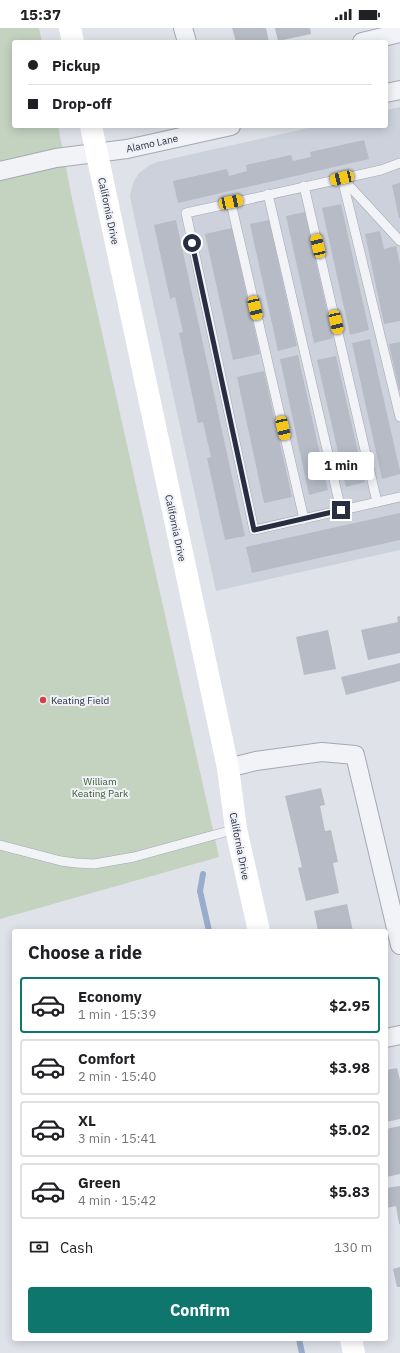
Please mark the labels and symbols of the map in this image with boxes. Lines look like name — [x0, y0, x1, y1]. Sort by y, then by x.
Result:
street label: Alamo Lane — [125, 132, 180, 155]
car — [329, 169, 355, 187]
street label: California Drive — [95, 176, 122, 246]
car — [218, 194, 244, 210]
car — [309, 233, 327, 259]
route start — [183, 234, 201, 252]
car — [246, 295, 264, 321]
car — [327, 309, 345, 335]
car — [274, 415, 292, 441]
callout: 1 min — [308, 452, 374, 480]
street label: California Drive — [162, 493, 189, 563]
route end — [332, 501, 350, 519]
place label: Keating Field — [51, 694, 109, 707]
marker: Keating Field — [38, 695, 48, 705]
park label: William Keating Park — [72, 775, 129, 800]
street label: California Drive — [227, 811, 253, 881]

